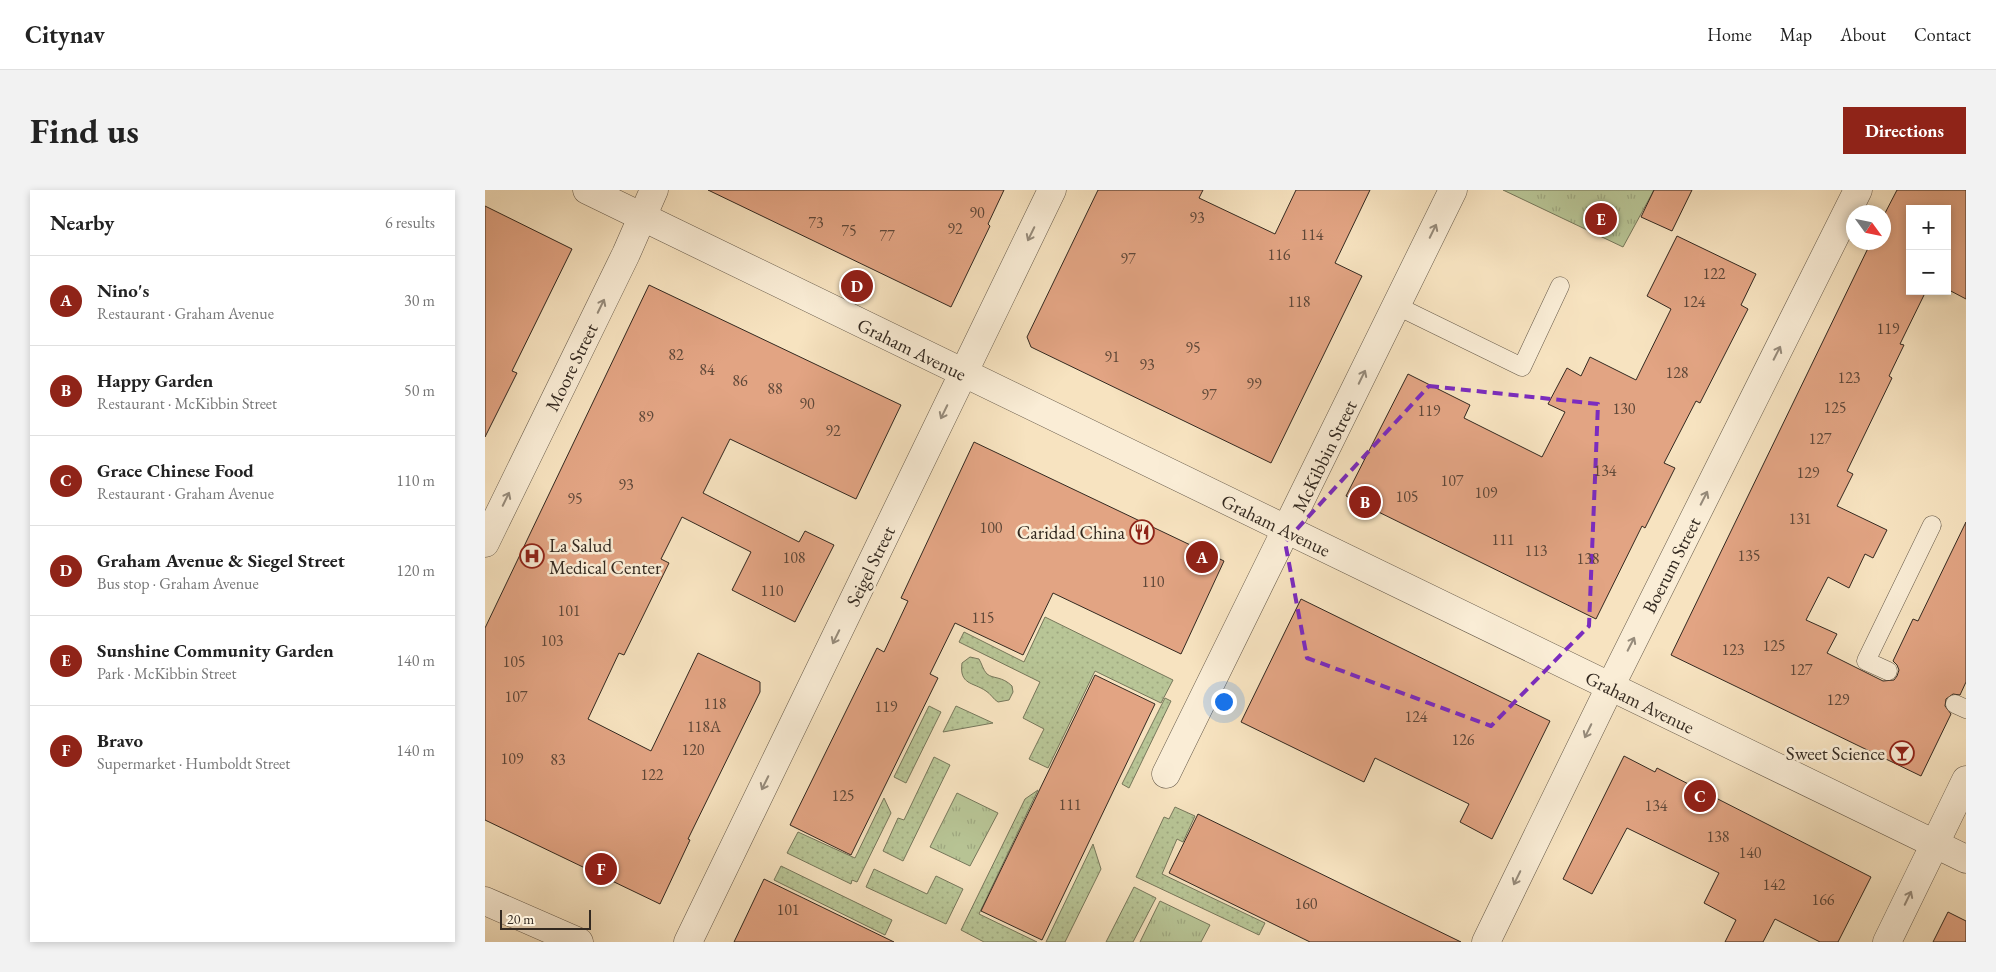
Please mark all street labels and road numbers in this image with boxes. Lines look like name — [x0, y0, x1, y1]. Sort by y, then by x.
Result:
street label: Graham Avenue — [853, 312, 970, 387]
street label: Moore Street — [539, 319, 603, 415]
street label: McKibbin Street — [1287, 396, 1362, 516]
street label: Graham Avenue — [1217, 488, 1334, 563]
street label: Boerum Street — [1637, 513, 1706, 618]
street label: Seigel Street — [840, 522, 901, 611]
street label: Graham Avenue — [1581, 665, 1698, 740]

